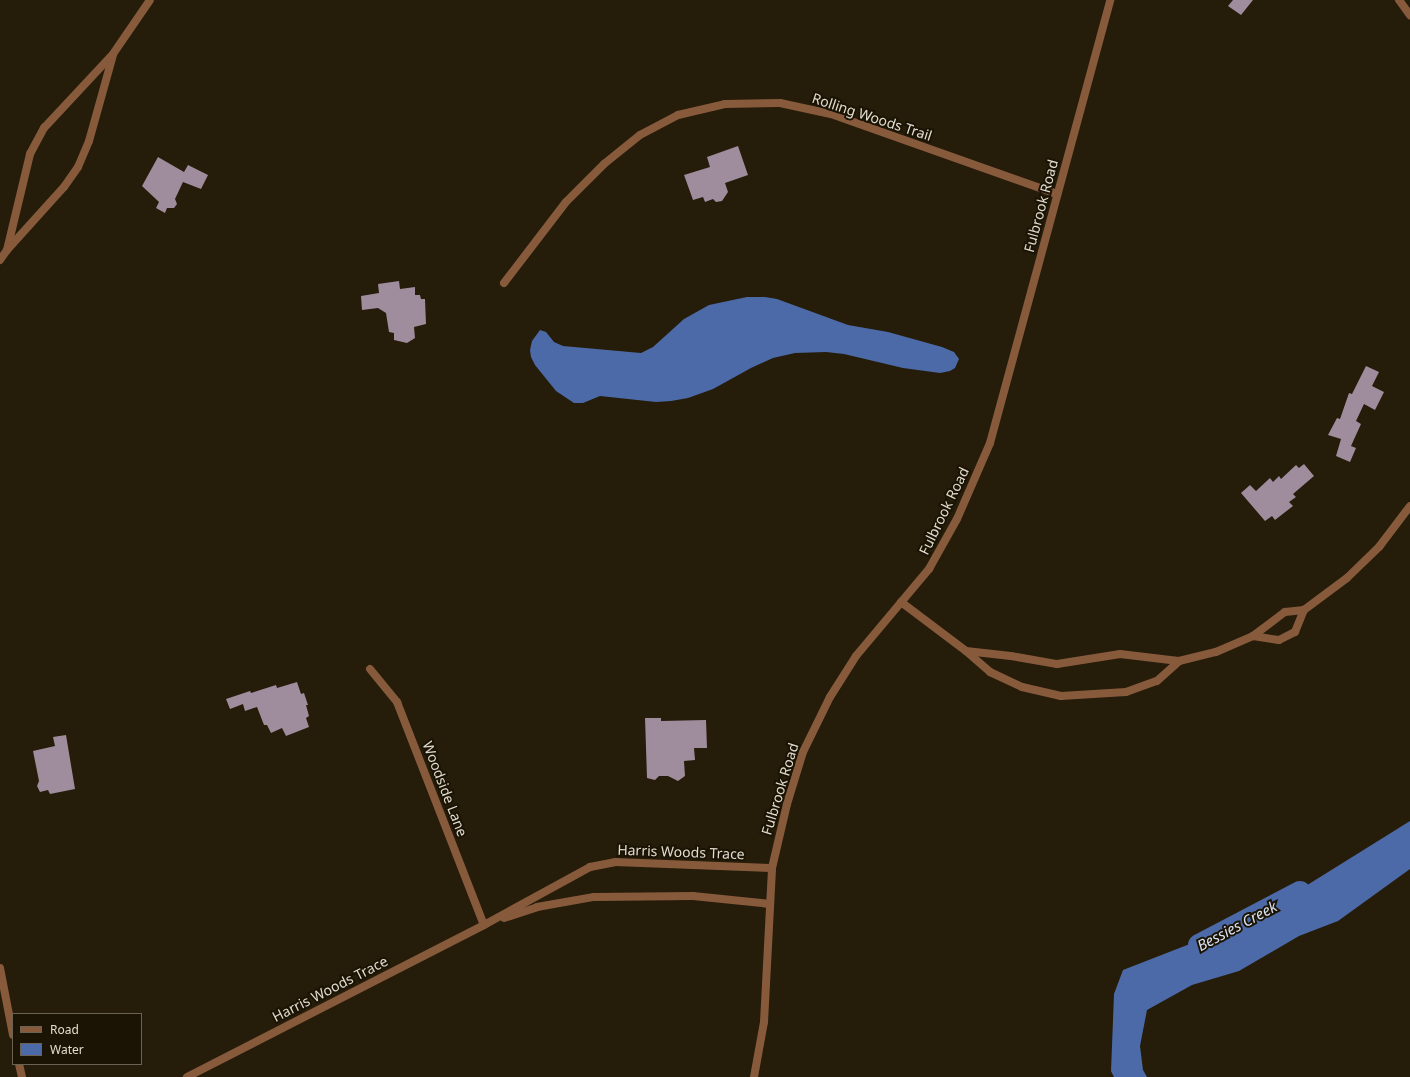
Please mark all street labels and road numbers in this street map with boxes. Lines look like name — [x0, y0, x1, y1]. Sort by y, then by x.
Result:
street label: Rolling Woods Trail — [810, 90, 934, 144]
street label: Fulbrook Road — [1021, 158, 1061, 254]
street label: Fulbrook Road — [916, 464, 972, 558]
street label: Woodside Lane — [419, 739, 471, 839]
street label: Fulbrook Road — [758, 741, 802, 837]
street label: Harris Woods Trace — [617, 841, 745, 863]
street label: Harris Woods Trace — [269, 953, 391, 1025]

